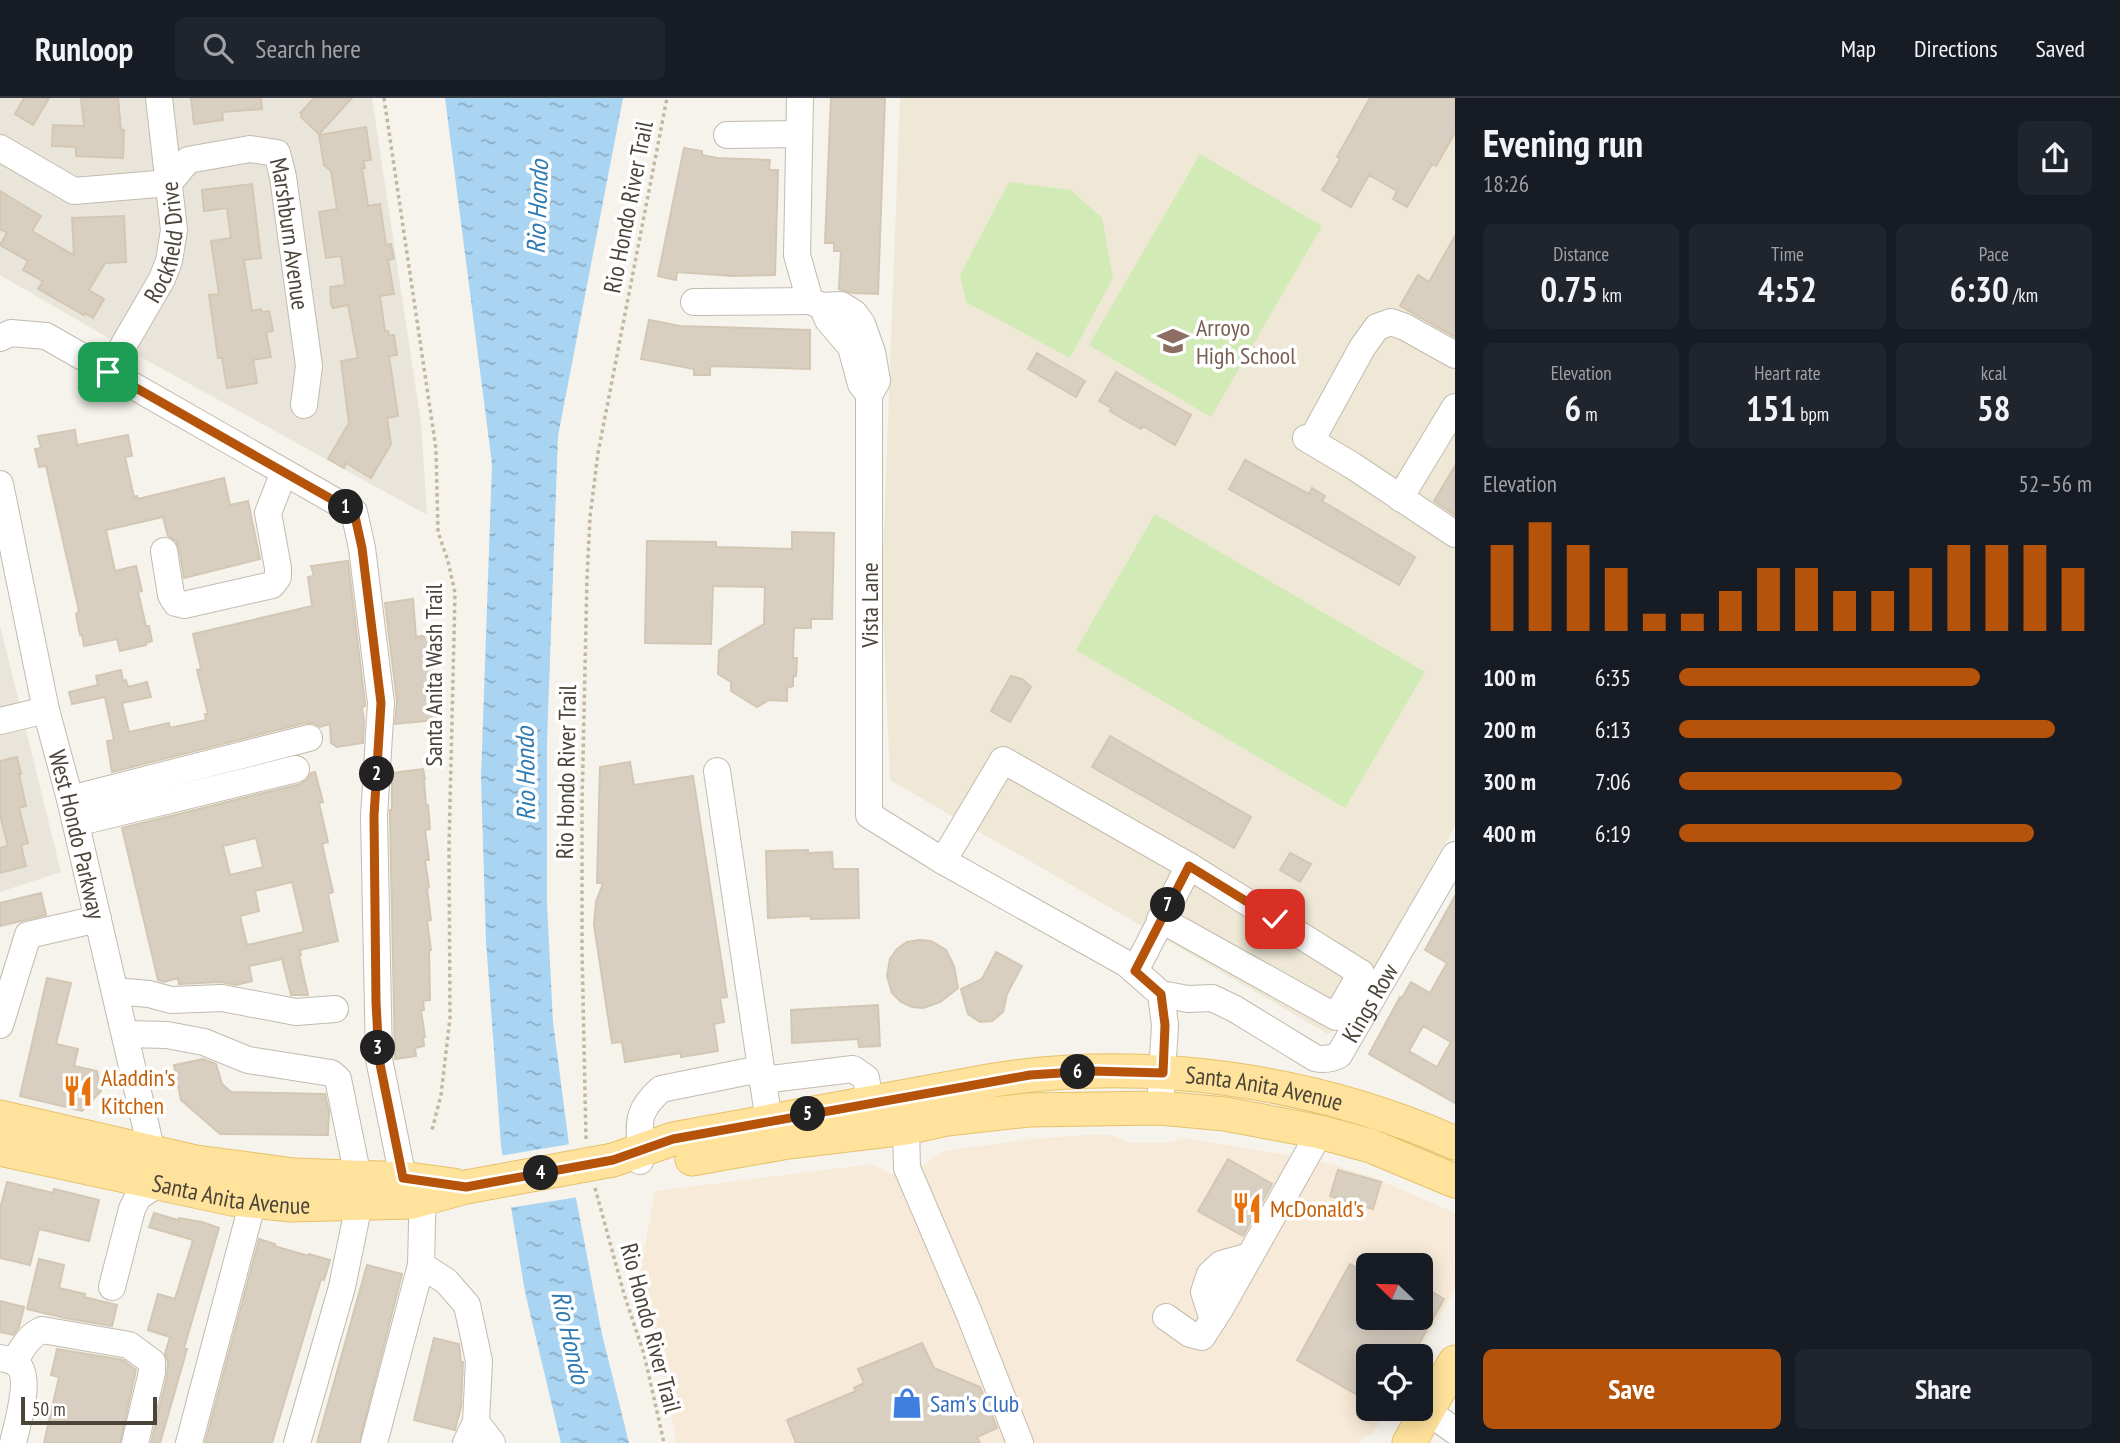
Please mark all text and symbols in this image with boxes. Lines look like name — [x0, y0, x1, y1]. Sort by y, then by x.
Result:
search box — [175, 17, 665, 80]
text: Runloop — [35, 27, 133, 70]
icon: search — [199, 29, 237, 67]
text: Search here — [255, 32, 361, 65]
text: Map — [1841, 33, 1876, 64]
text: Directions — [1914, 33, 1998, 64]
text: Saved — [2036, 33, 2085, 64]
street label: Rio Hondo River Trail — [596, 118, 660, 296]
text: Evening run — [1483, 118, 1643, 167]
button: share — [2018, 121, 2092, 195]
street label: Marshburn Avenue — [263, 154, 317, 312]
water label: Rio Hondo — [519, 158, 555, 255]
text: 18:26 — [1483, 169, 1529, 198]
street label: Rockfield Drive — [136, 180, 189, 308]
text: Distance — [1553, 242, 1609, 266]
text: Time — [1771, 242, 1804, 266]
text: Pace — [1979, 242, 2009, 266]
text: 0.75 — [1540, 266, 1598, 312]
text: 4:52 — [1758, 266, 1817, 312]
text: 6:30 — [1950, 266, 2009, 312]
text: km — [1598, 283, 1622, 307]
text: /km — [2009, 283, 2038, 307]
place label: Arroyo High School — [1196, 312, 1296, 371]
school or university icon: Arroyo High School — [1156, 324, 1190, 358]
pin — [78, 342, 138, 402]
icon: arrive — [89, 353, 127, 391]
text: Elevation — [1551, 361, 1612, 385]
text: Heart rate — [1754, 361, 1821, 385]
text: kcal — [1981, 361, 2007, 385]
text: 6 — [1565, 385, 1581, 431]
text: 151 — [1746, 385, 1796, 431]
text: 58 — [1977, 385, 2011, 431]
text: m — [1581, 402, 1598, 426]
text: bpm — [1796, 402, 1829, 426]
text: Elevation — [1483, 469, 1557, 498]
text: 52–56 m — [2019, 469, 2092, 498]
pin: 1 — [328, 490, 364, 524]
text: 1 — [341, 494, 350, 518]
street label: Vista Lane — [854, 562, 885, 649]
street label: Santa Anita Wash Trail — [418, 583, 449, 766]
text: 100 m — [1483, 663, 1536, 692]
text: 6:35 — [1595, 663, 1631, 692]
street label: Rio Hondo River Trail — [549, 684, 583, 859]
text: 200 m — [1483, 715, 1536, 744]
text: 6:13 — [1595, 715, 1631, 744]
water label: Rio Hondo — [508, 725, 542, 821]
street label: West Hondo Parkway — [42, 746, 113, 922]
pin: 2 — [360, 756, 394, 792]
text: 2 — [372, 761, 381, 785]
text: 300 m — [1483, 767, 1536, 796]
text: 7:06 — [1595, 767, 1631, 796]
text: 400 m — [1483, 819, 1536, 848]
text: 6:19 — [1595, 819, 1631, 848]
pin: 7 — [1150, 888, 1186, 922]
pin — [1245, 889, 1305, 949]
text: 7 — [1163, 892, 1172, 916]
icon: check — [1256, 900, 1294, 938]
street label: Kings Row — [1334, 957, 1405, 1048]
pin: 3 — [360, 1030, 396, 1066]
text: 3 — [373, 1035, 382, 1059]
pin: 6 — [1060, 1054, 1096, 1090]
text: 6 — [1073, 1059, 1082, 1083]
street label: Santa Anita Avenue — [1184, 1059, 1347, 1118]
place label: Aladdin's Kitchen — [101, 1062, 175, 1121]
restaurant icon: Aladdin's Kitchen — [61, 1074, 95, 1108]
pin: 5 — [790, 1096, 826, 1132]
text: 5 — [803, 1101, 812, 1125]
pin: 4 — [524, 1156, 558, 1190]
text: 4 — [536, 1160, 545, 1184]
street label: Santa Anita Avenue — [149, 1167, 311, 1221]
restaurant icon: McDonald's — [1230, 1191, 1264, 1225]
place label: McDonald's — [1270, 1193, 1364, 1224]
street label: Rio Hondo River Trail — [613, 1240, 689, 1417]
north arrow — [1356, 1253, 1433, 1330]
map controls — [1356, 1253, 1433, 1421]
water label: Rio Hondo — [544, 1288, 598, 1388]
button: locate — [1356, 1344, 1433, 1421]
button: Save — [1483, 1349, 1781, 1429]
button: Share — [1795, 1349, 2092, 1429]
shop icon: Sam's Club — [890, 1386, 924, 1420]
place label: Sam's Club — [930, 1388, 1019, 1419]
scale bar — [21, 1394, 158, 1426]
text: 50 m — [32, 1397, 66, 1421]

